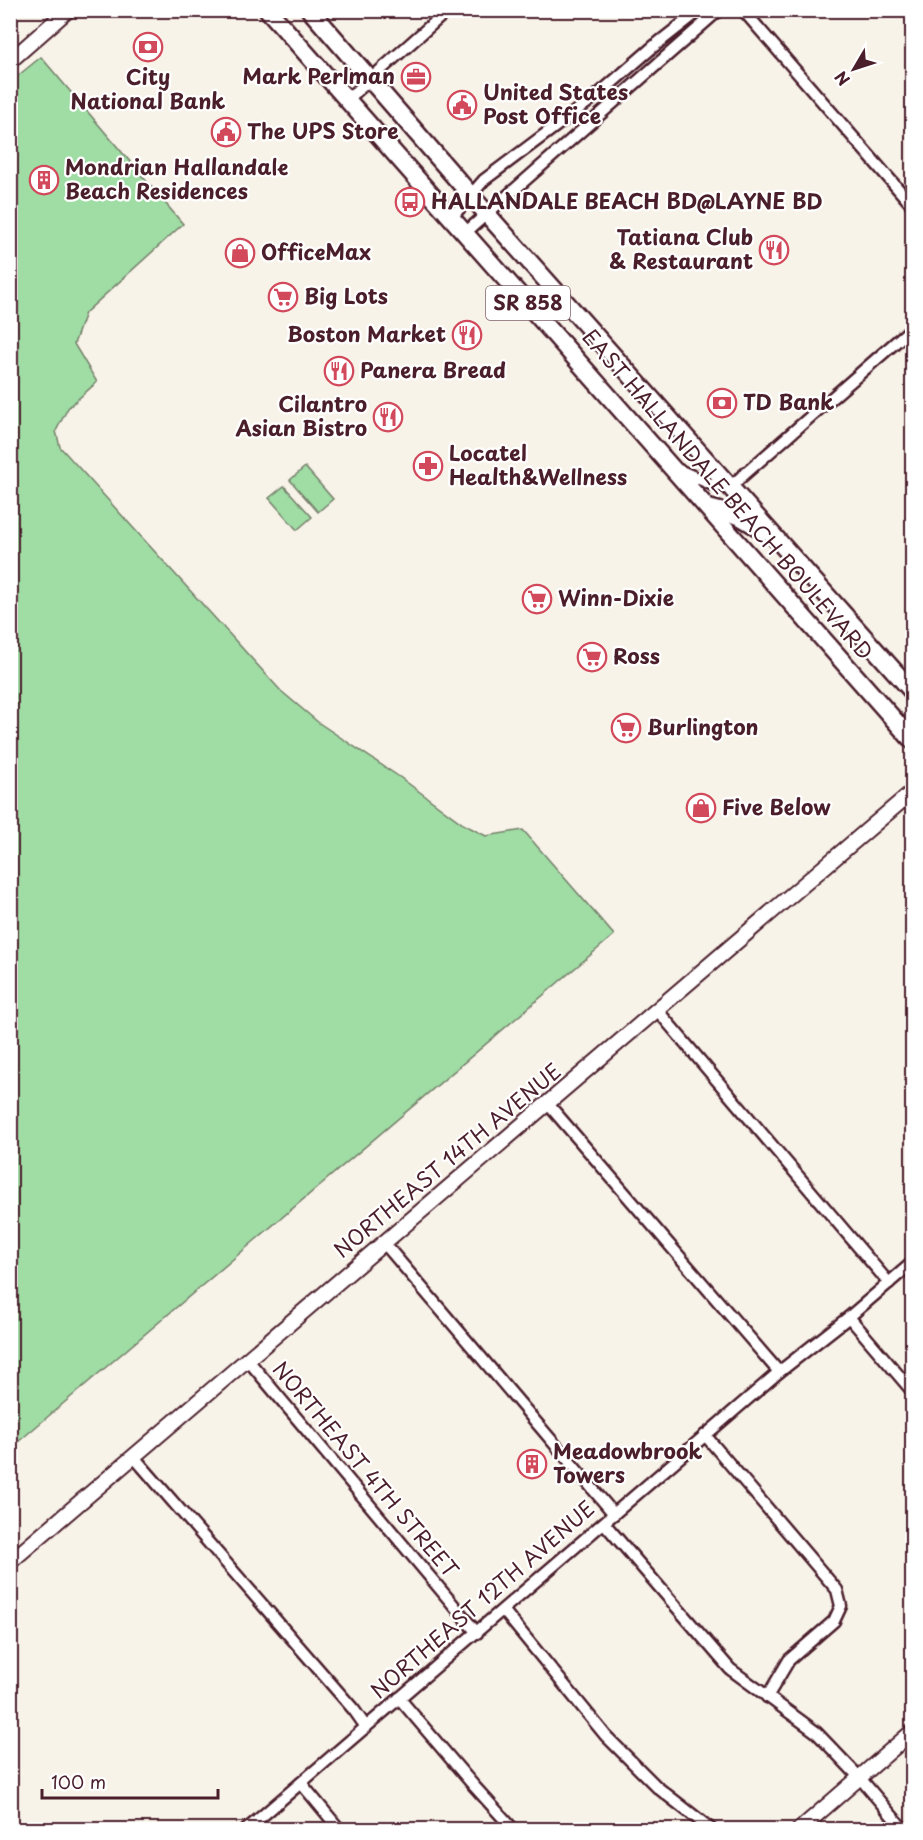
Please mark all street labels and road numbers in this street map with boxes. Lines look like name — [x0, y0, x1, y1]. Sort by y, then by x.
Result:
road number: SR 858 — [486, 286, 570, 320]
street label: EAST HALLANDALE BEACH BOULEVARD — [576, 321, 881, 666]
street label: NORTHEAST 14TH AVENUE — [326, 1055, 567, 1264]
street label: NORTHEAST 4TH STREET — [266, 1353, 467, 1585]
street label: NORTHEAST 12TH AVENUE — [362, 1492, 601, 1705]

